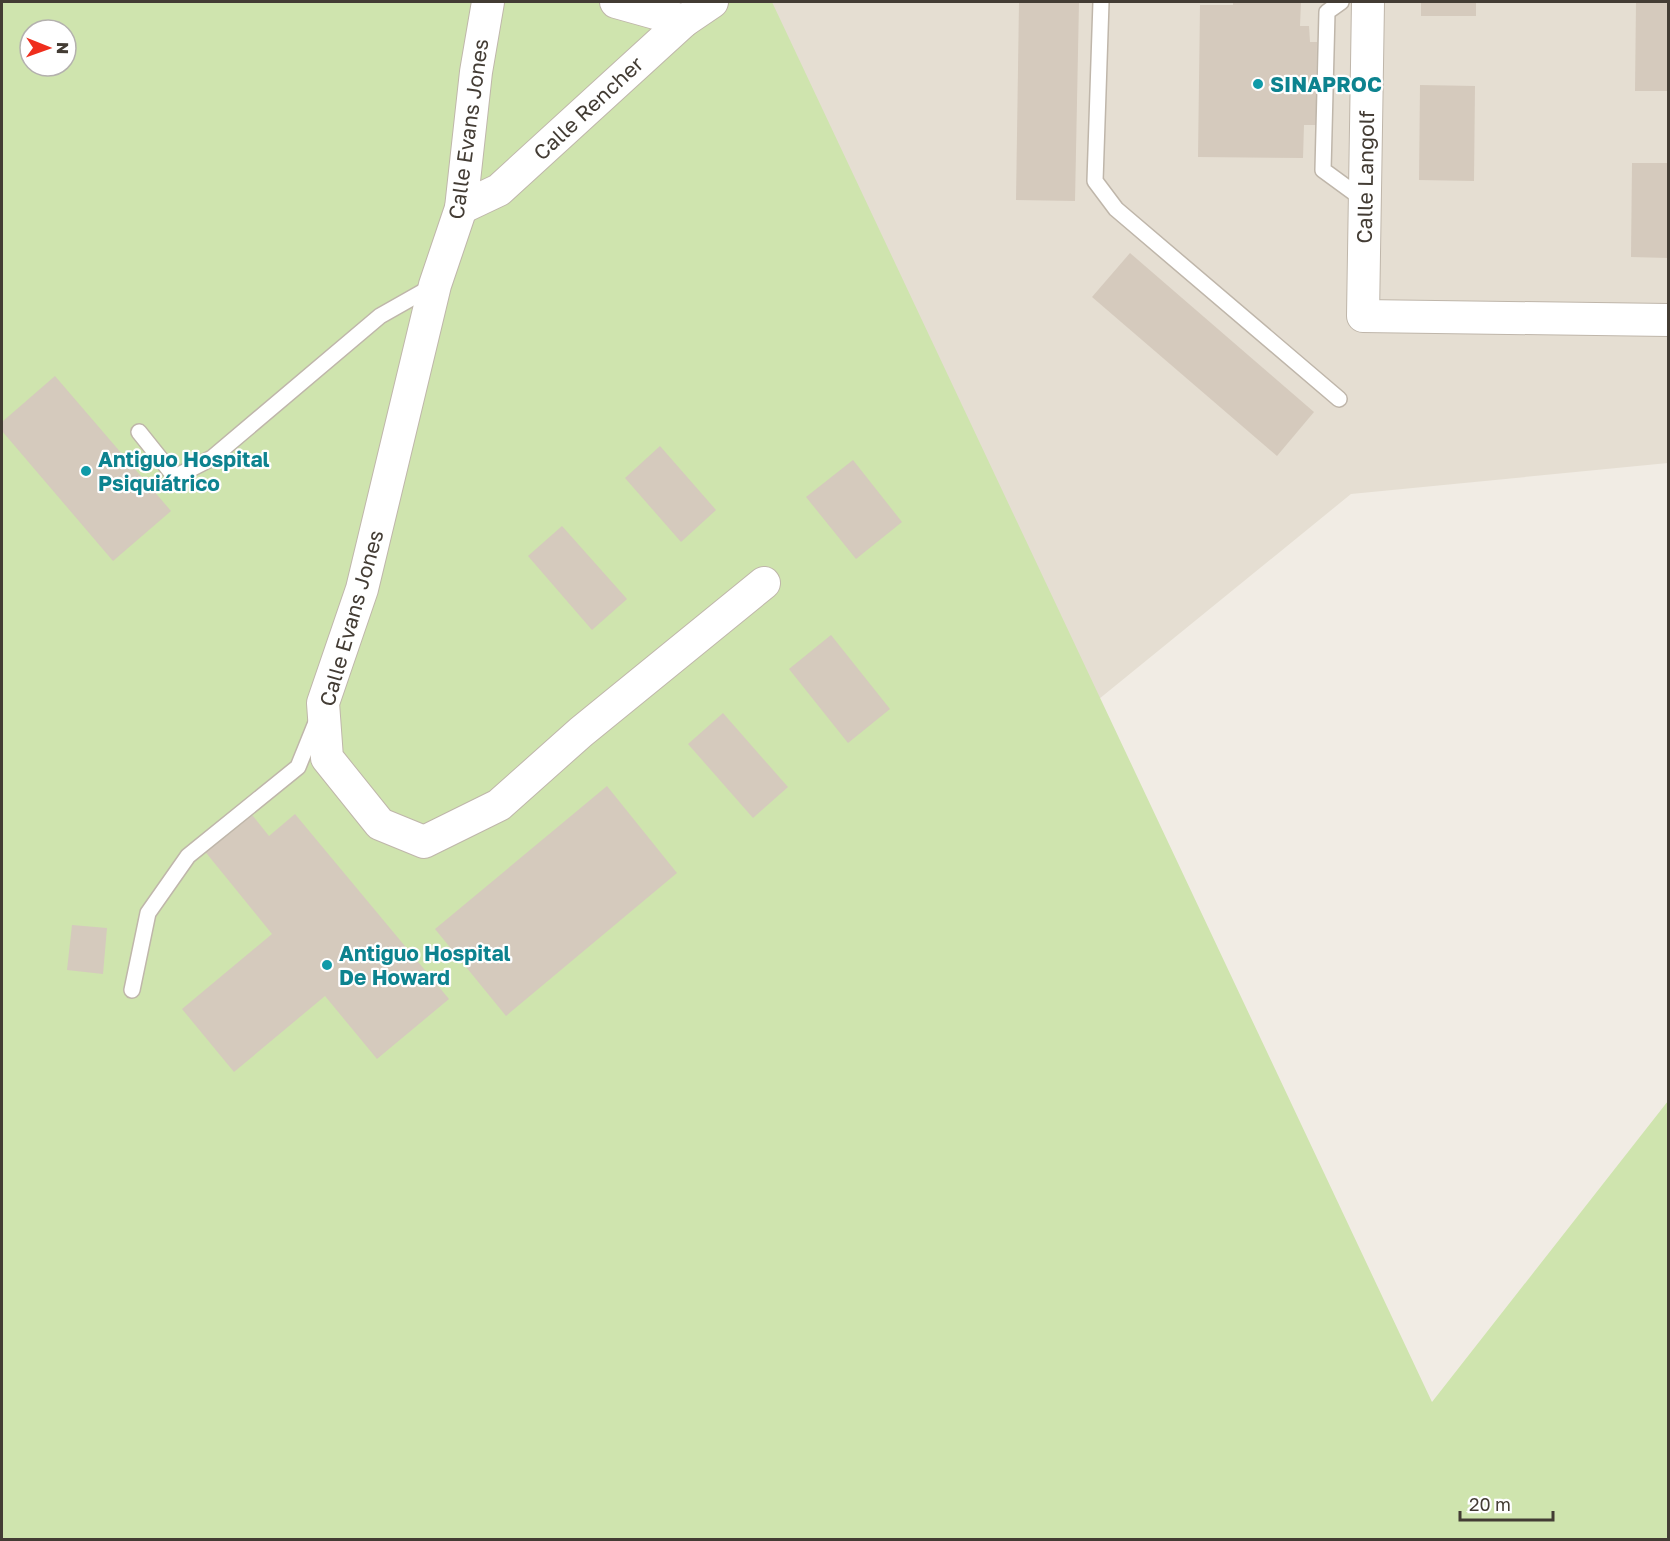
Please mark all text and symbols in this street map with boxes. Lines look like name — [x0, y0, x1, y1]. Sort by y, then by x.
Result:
north arrow — [18, 18, 78, 78]
street label: Calle Evans Jones — [442, 37, 494, 221]
text: N — [53, 42, 73, 55]
street label: Calle Rencher — [528, 51, 648, 165]
place label: SINAPROC — [1270, 71, 1382, 97]
marker: SINAPROC — [1251, 77, 1265, 91]
street label: Calle Langolf — [1351, 110, 1379, 244]
place label: Antiguo Hospital Psiquiátrico — [98, 446, 270, 496]
marker: Antiguo Hospital Psiquiátrico — [79, 464, 93, 478]
street label: Calle Evans Jones — [313, 527, 389, 709]
place label: Antiguo Hospital De Howard — [339, 940, 511, 990]
marker: Antiguo Hospital De Howard — [320, 958, 334, 972]
scale bar — [1460, 1484, 1553, 1522]
text: 20 m — [1469, 1493, 1511, 1515]

